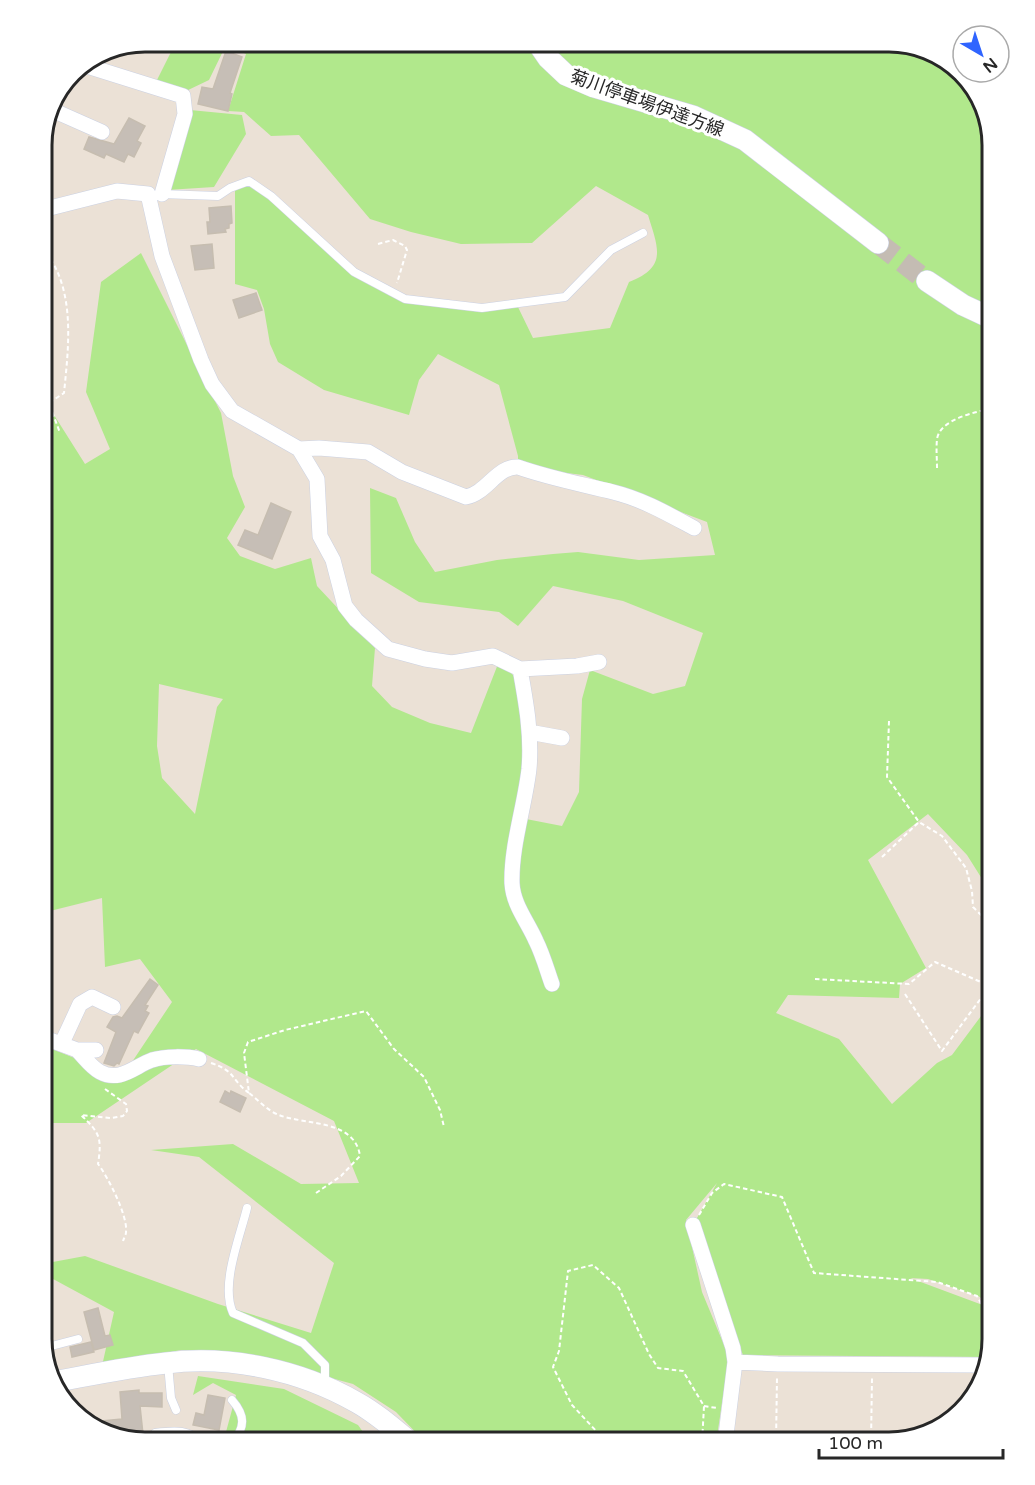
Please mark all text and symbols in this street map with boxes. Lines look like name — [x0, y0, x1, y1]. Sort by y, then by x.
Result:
north arrow — [951, 24, 1011, 84]
text: N — [979, 53, 1001, 77]
street label: 菊川停車場伊達方線 — [567, 65, 727, 141]
scale bar — [819, 1422, 1004, 1460]
text: 100 m — [828, 1432, 883, 1454]

